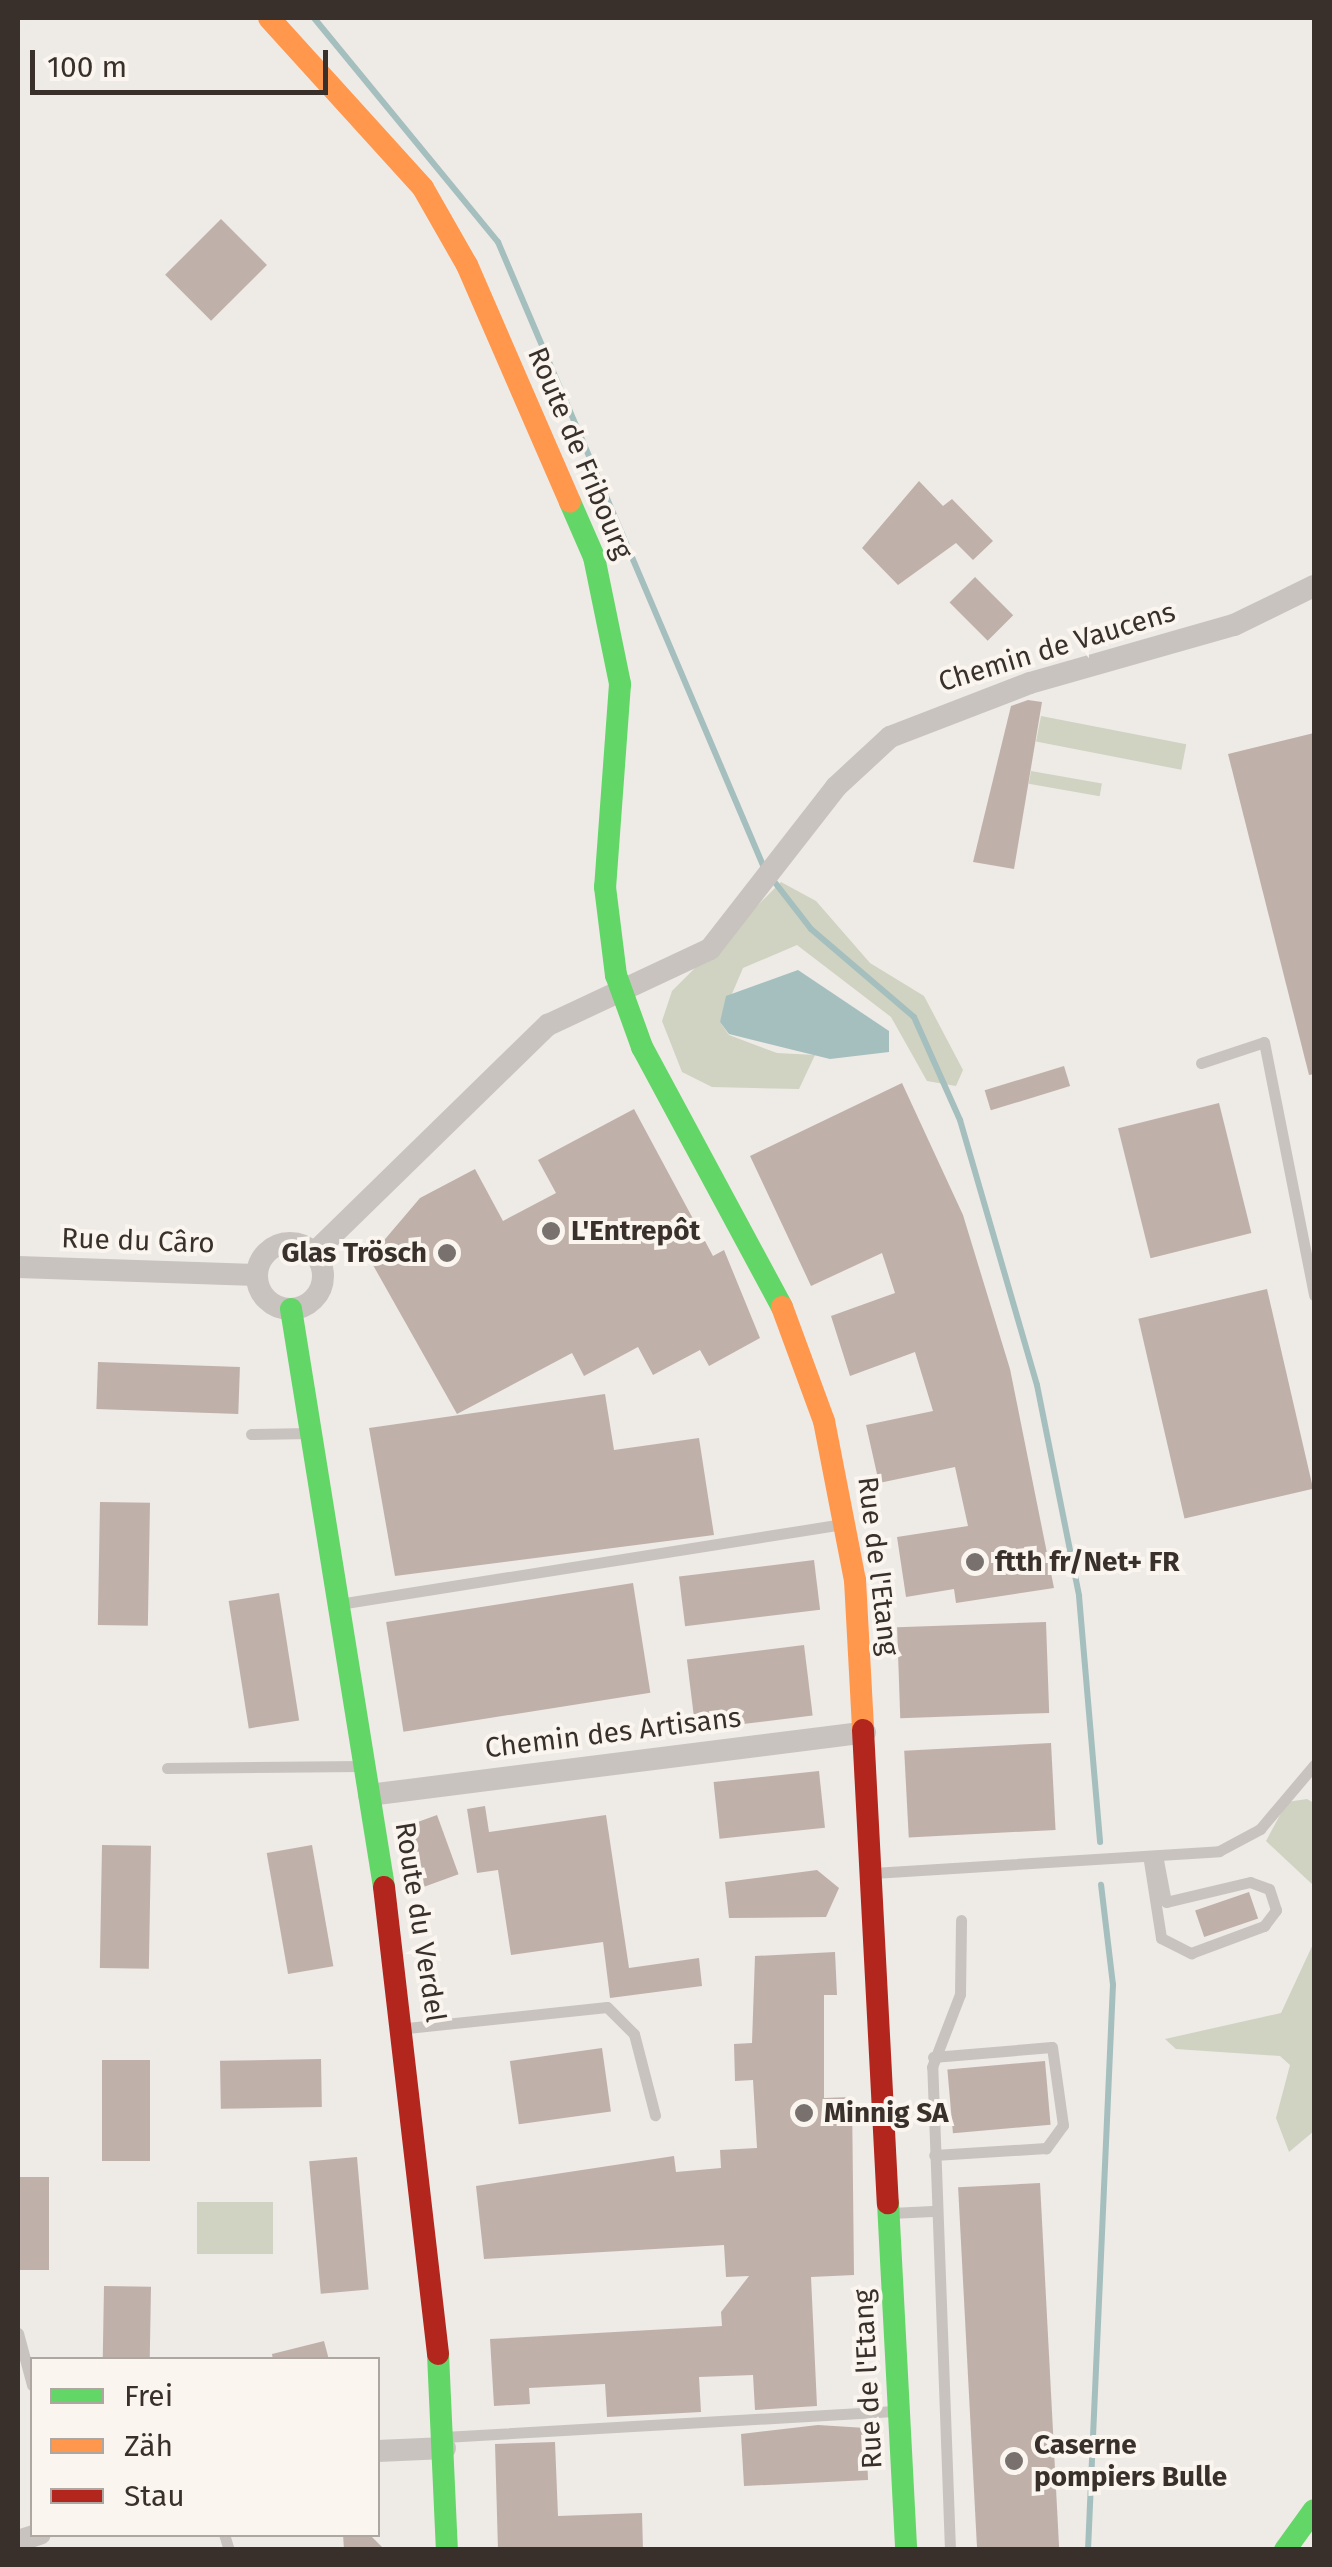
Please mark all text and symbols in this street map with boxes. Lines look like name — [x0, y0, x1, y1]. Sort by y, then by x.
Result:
scale bar — [35, 30, 332, 92]
text: 100 m — [47, 49, 127, 85]
street label: Route de Fribourg — [520, 342, 640, 564]
street label: Chemin de Vaucens — [935, 595, 1179, 699]
place label: L'Entrepôt — [571, 1214, 700, 1248]
marker: L'Entrepôt — [540, 1220, 562, 1242]
street label: Rue du Câro — [61, 1222, 215, 1260]
place label: Glas Trösch — [281, 1236, 427, 1270]
marker: Glas Trösch — [436, 1242, 458, 1264]
street label: Rue de l'Etang — [850, 1475, 906, 1657]
place label: ftth fr/Net+ FR — [995, 1545, 1180, 1579]
marker: ftth fr/Net+ FR — [964, 1551, 986, 1573]
street label: Chemin des Artisans — [483, 1701, 743, 1765]
street label: Route du Verdel — [388, 1819, 452, 2025]
place label: Minnig SA — [824, 2096, 949, 2130]
marker: Minnig SA — [793, 2102, 815, 2124]
street label: Rue de l'Etang — [847, 2288, 889, 2470]
legend — [30, 2357, 380, 2537]
text: Frei — [124, 2378, 173, 2414]
text: Zäh — [124, 2428, 173, 2464]
place label: Caserne pompiers Bulle — [1034, 2428, 1227, 2494]
marker: Caserne pompiers Bulle — [1003, 2450, 1025, 2472]
text: Stau — [124, 2478, 185, 2514]

